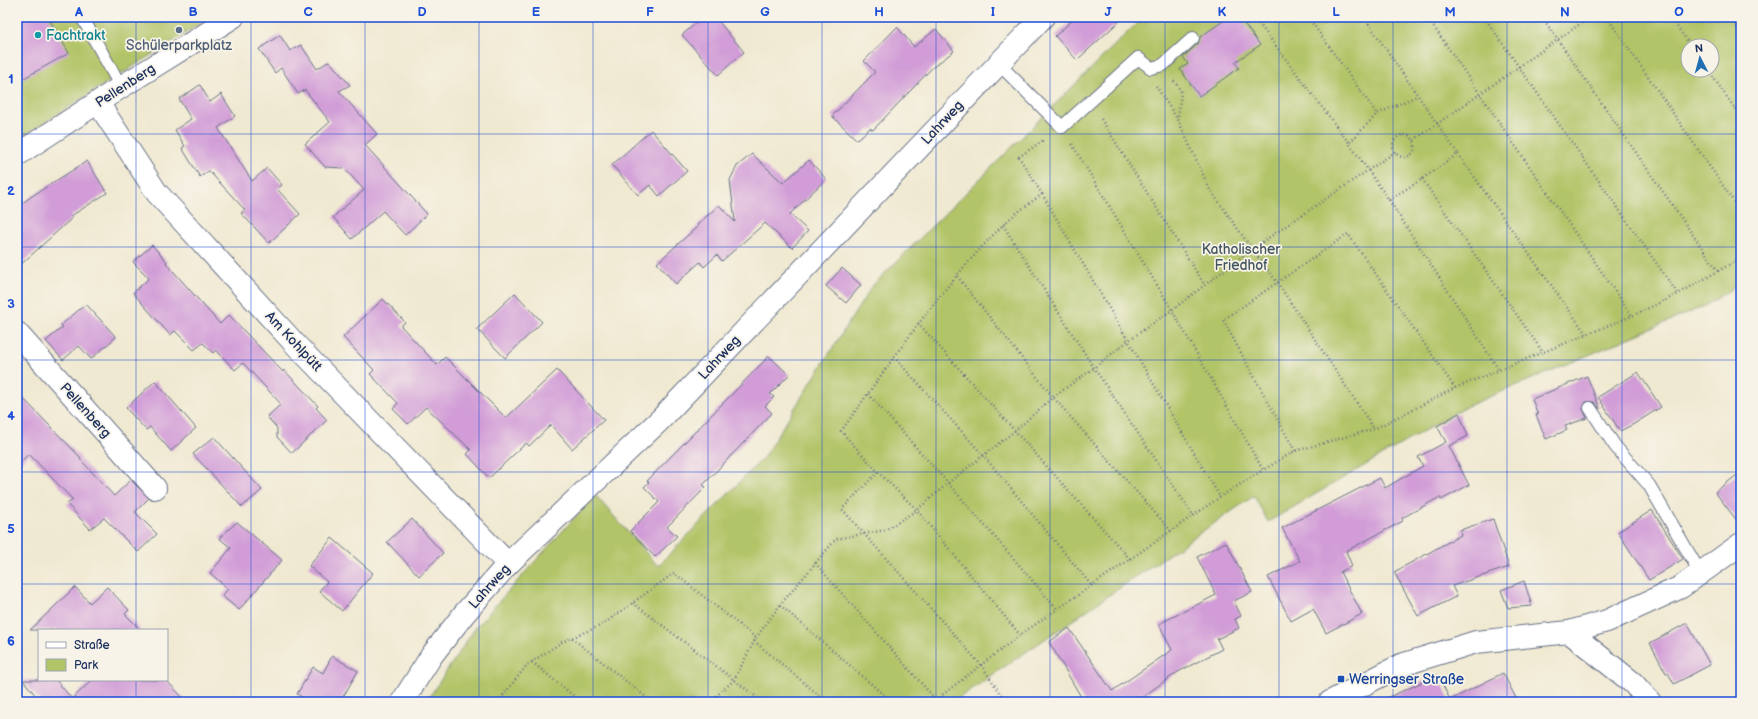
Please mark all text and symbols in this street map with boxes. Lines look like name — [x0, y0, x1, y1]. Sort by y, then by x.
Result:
text: A — [74, 4, 83, 20]
text: B — [188, 4, 198, 20]
text: C — [303, 4, 313, 20]
text: D — [417, 4, 427, 20]
text: E — [532, 4, 541, 20]
text: F — [646, 4, 654, 20]
text: G — [760, 4, 770, 20]
text: H — [874, 4, 884, 20]
text: I — [991, 4, 995, 20]
text: J — [1104, 4, 1112, 20]
text: K — [1218, 4, 1227, 20]
text: L — [1332, 4, 1340, 20]
text: M — [1444, 4, 1456, 20]
text: N — [1560, 4, 1570, 20]
text: O — [1674, 4, 1684, 20]
marker: Schülerparkplatz — [174, 25, 184, 35]
place label: Fachtrakt — [46, 27, 106, 44]
marker: Fachtrakt — [33, 30, 43, 40]
place label: Schülerparkplatz — [126, 37, 232, 54]
north arrow — [1680, 38, 1720, 78]
text: N — [1694, 42, 1704, 55]
street label: Pellenberg — [92, 60, 158, 111]
text: 1 — [8, 71, 14, 87]
street label: Lahrweg — [918, 97, 967, 148]
text: 2 — [7, 183, 15, 199]
park label: Katholischer Friedhof — [1202, 241, 1281, 274]
text: 3 — [7, 296, 15, 312]
street label: Am Kohlpütt — [261, 308, 326, 375]
street label: Lahrweg — [695, 332, 744, 383]
street label: Pellenberg — [57, 379, 115, 441]
text: 4 — [7, 408, 15, 424]
text: 5 — [7, 521, 15, 537]
street label: Lahrweg — [465, 561, 514, 612]
legend — [38, 629, 168, 681]
text: 6 — [7, 633, 15, 649]
text: Straße — [74, 638, 110, 653]
text: Park — [74, 658, 98, 673]
place label: Werringser Straße — [1349, 671, 1464, 688]
marker: Werringser Straße — [1336, 674, 1346, 684]

